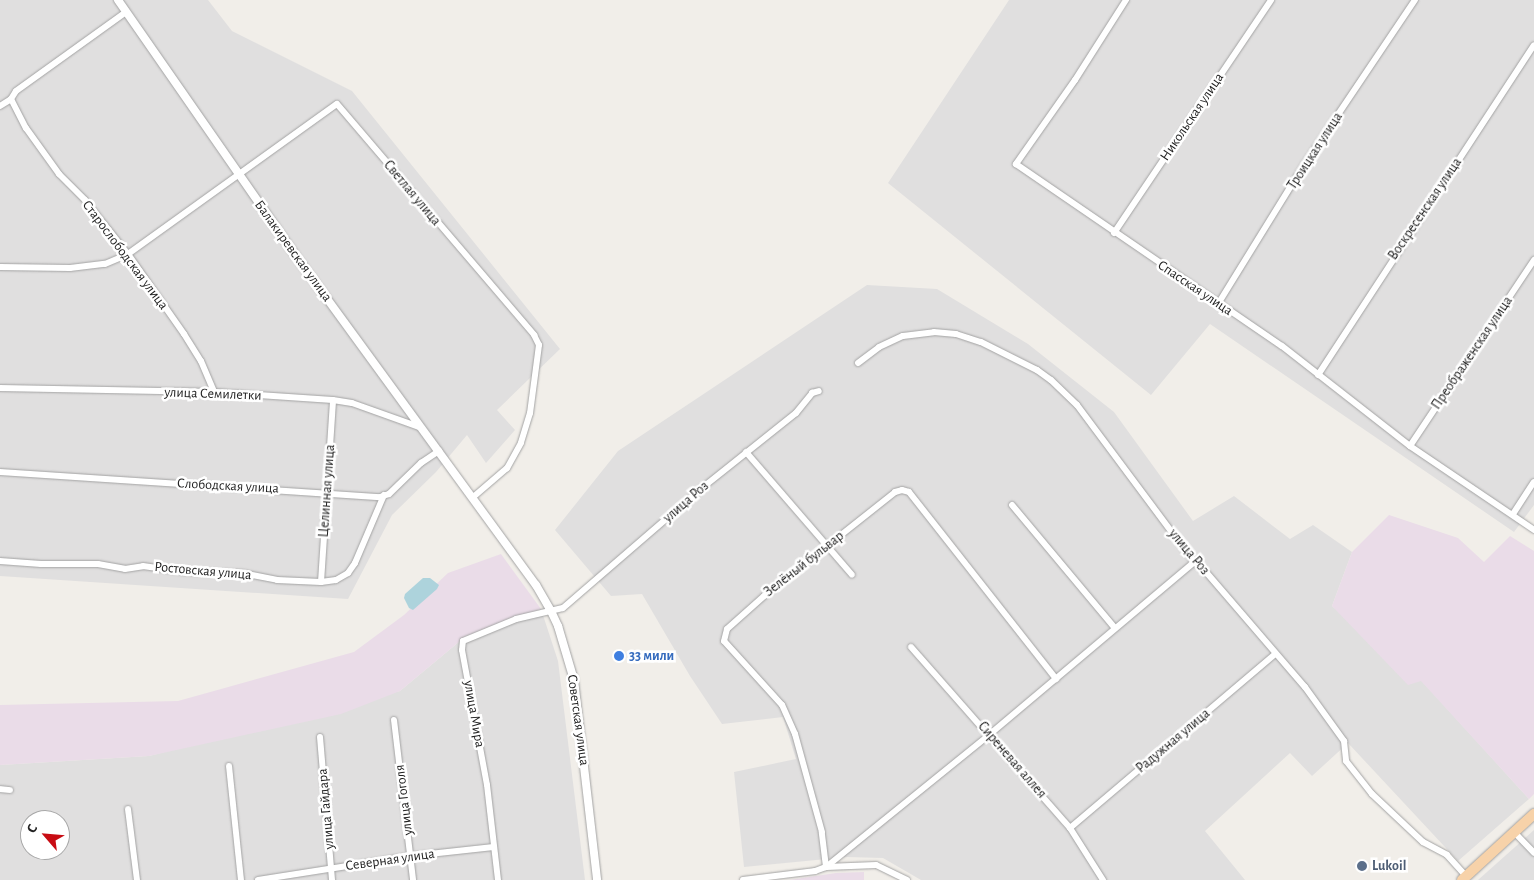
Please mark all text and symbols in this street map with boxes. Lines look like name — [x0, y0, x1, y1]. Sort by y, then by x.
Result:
street label: Никольская улица — [1156, 70, 1228, 164]
street label: Троицкая улица — [1284, 109, 1346, 193]
street label: Воскресенская улица — [1385, 155, 1465, 263]
street label: Светлая улица — [380, 157, 444, 229]
street label: Старослободская улица — [78, 197, 172, 313]
street label: Балакиревская улица — [251, 197, 335, 305]
street label: Спасская улица — [1154, 257, 1236, 319]
street label: Преображенская улица — [1428, 293, 1516, 413]
street label: улица Семилетки — [164, 384, 262, 404]
street label: Целинная улица — [315, 444, 339, 538]
street label: Слободская улица — [177, 475, 279, 497]
street label: улица Роз — [660, 478, 712, 526]
street label: улица Роз — [1165, 526, 1213, 578]
street label: Зелёный бульвар — [761, 528, 847, 600]
street label: Ростовская улица — [154, 558, 252, 584]
place label: 33 мили — [629, 648, 674, 664]
marker: 33 мили — [613, 650, 625, 662]
street label: Советская улица — [563, 673, 593, 767]
street label: улица Мира — [460, 679, 488, 749]
street label: Радужная улица — [1133, 705, 1213, 777]
street label: Сиреневая аллея — [974, 718, 1050, 802]
street label: улица Гоголя — [391, 764, 417, 836]
street label: улица Гайдара — [314, 768, 338, 850]
north arrow — [20, 810, 70, 860]
text: С — [25, 822, 41, 835]
street label: Северная улица — [344, 845, 436, 875]
place label: Lukoil — [1372, 858, 1406, 874]
marker: Lukoil — [1356, 860, 1368, 872]

